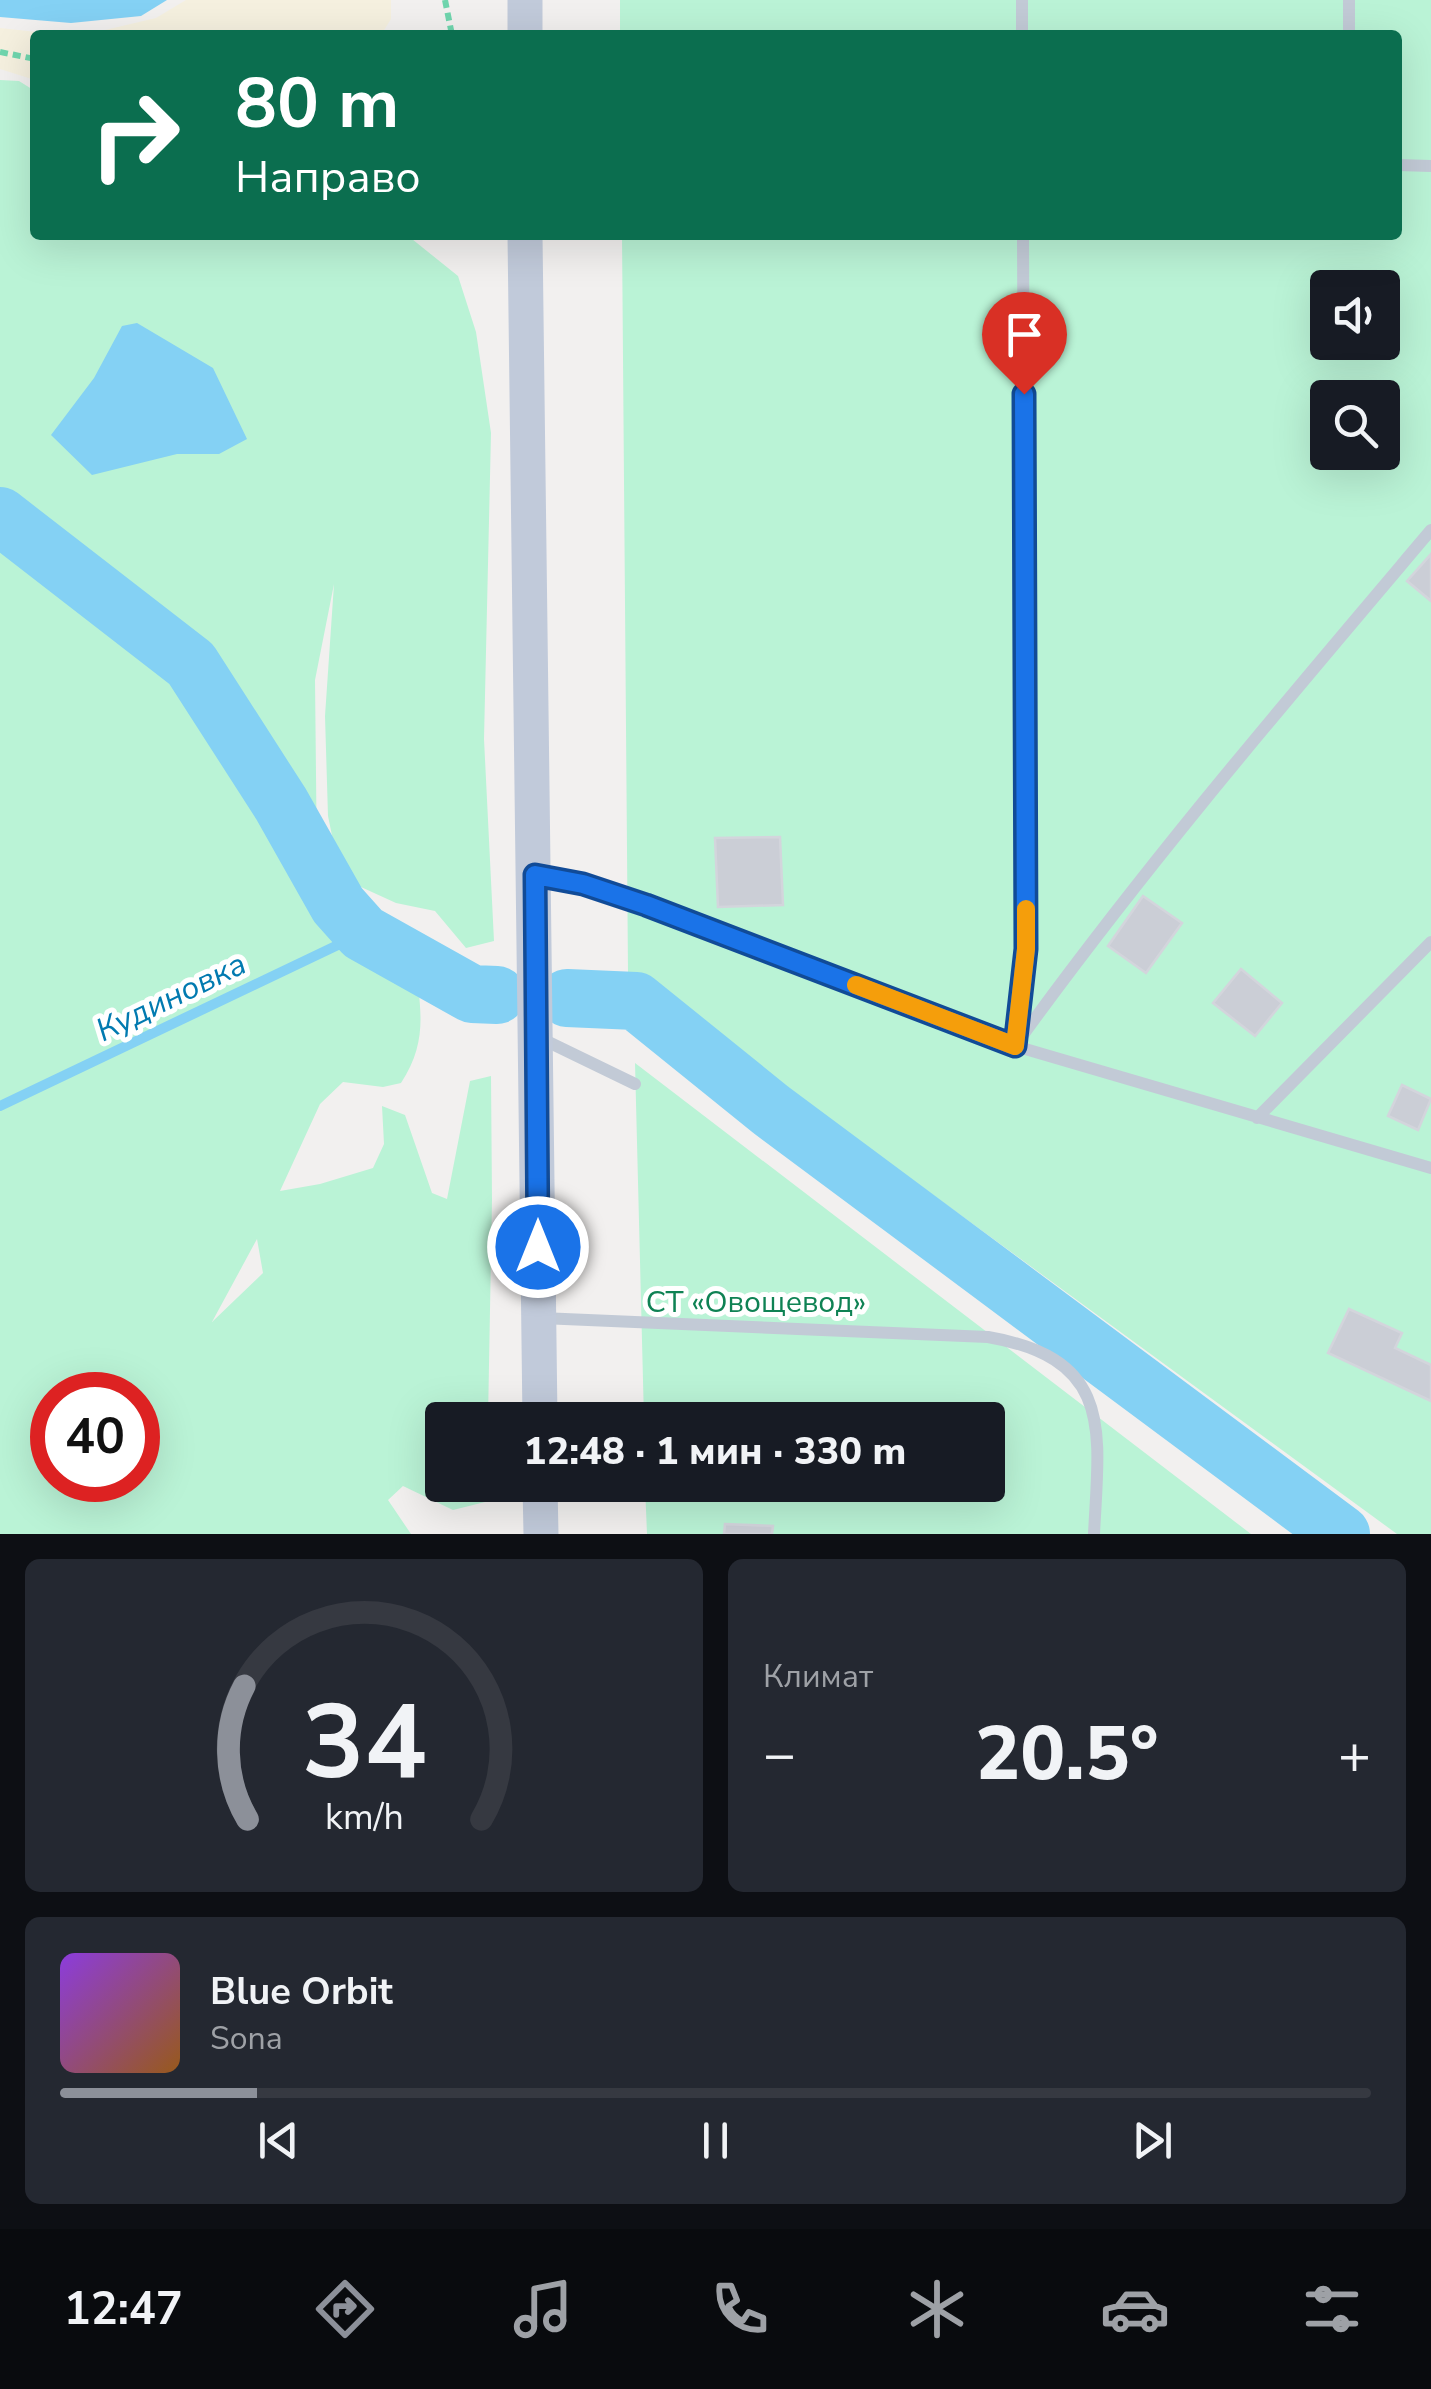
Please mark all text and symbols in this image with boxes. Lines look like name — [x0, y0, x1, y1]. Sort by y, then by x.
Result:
text: 80 m — [235, 56, 399, 152]
icon: right — [70, 70, 200, 200]
text: Направо — [235, 147, 421, 208]
map controls — [1310, 270, 1400, 470]
button: sound — [1310, 270, 1400, 360]
pin — [982, 292, 1067, 395]
icon: arrive — [997, 307, 1052, 362]
button: search — [1310, 380, 1400, 470]
water label: Кудиновка — [89, 942, 253, 1052]
position arrow — [486, 1195, 590, 1299]
park label: СТ «Овощевод» — [646, 1282, 866, 1323]
speed limit sign: 40 — [30, 1372, 160, 1502]
text: 12:48 · 1 мин · 330 m — [524, 1426, 906, 1477]
text: Климат — [763, 1655, 873, 1698]
text: 34 — [302, 1672, 426, 1814]
text: 20.5° — [975, 1703, 1159, 1805]
text: − — [763, 1717, 796, 1792]
text: + — [1338, 1717, 1371, 1792]
text: km/h — [325, 1793, 403, 1842]
text: Blue Orbit — [210, 1966, 393, 2017]
text: Sona — [210, 2017, 283, 2060]
icon: previous — [251, 2113, 306, 2168]
icon: pause — [688, 2113, 743, 2168]
icon: next — [1125, 2113, 1180, 2168]
icon: directions — [310, 2274, 380, 2344]
icon: music — [508, 2274, 578, 2344]
icon: phone — [705, 2274, 775, 2344]
icon: climate — [902, 2274, 972, 2344]
icon: car — [1100, 2274, 1170, 2344]
icon: filters — [1297, 2274, 1367, 2344]
text: 12:47 — [64, 2279, 183, 2340]

